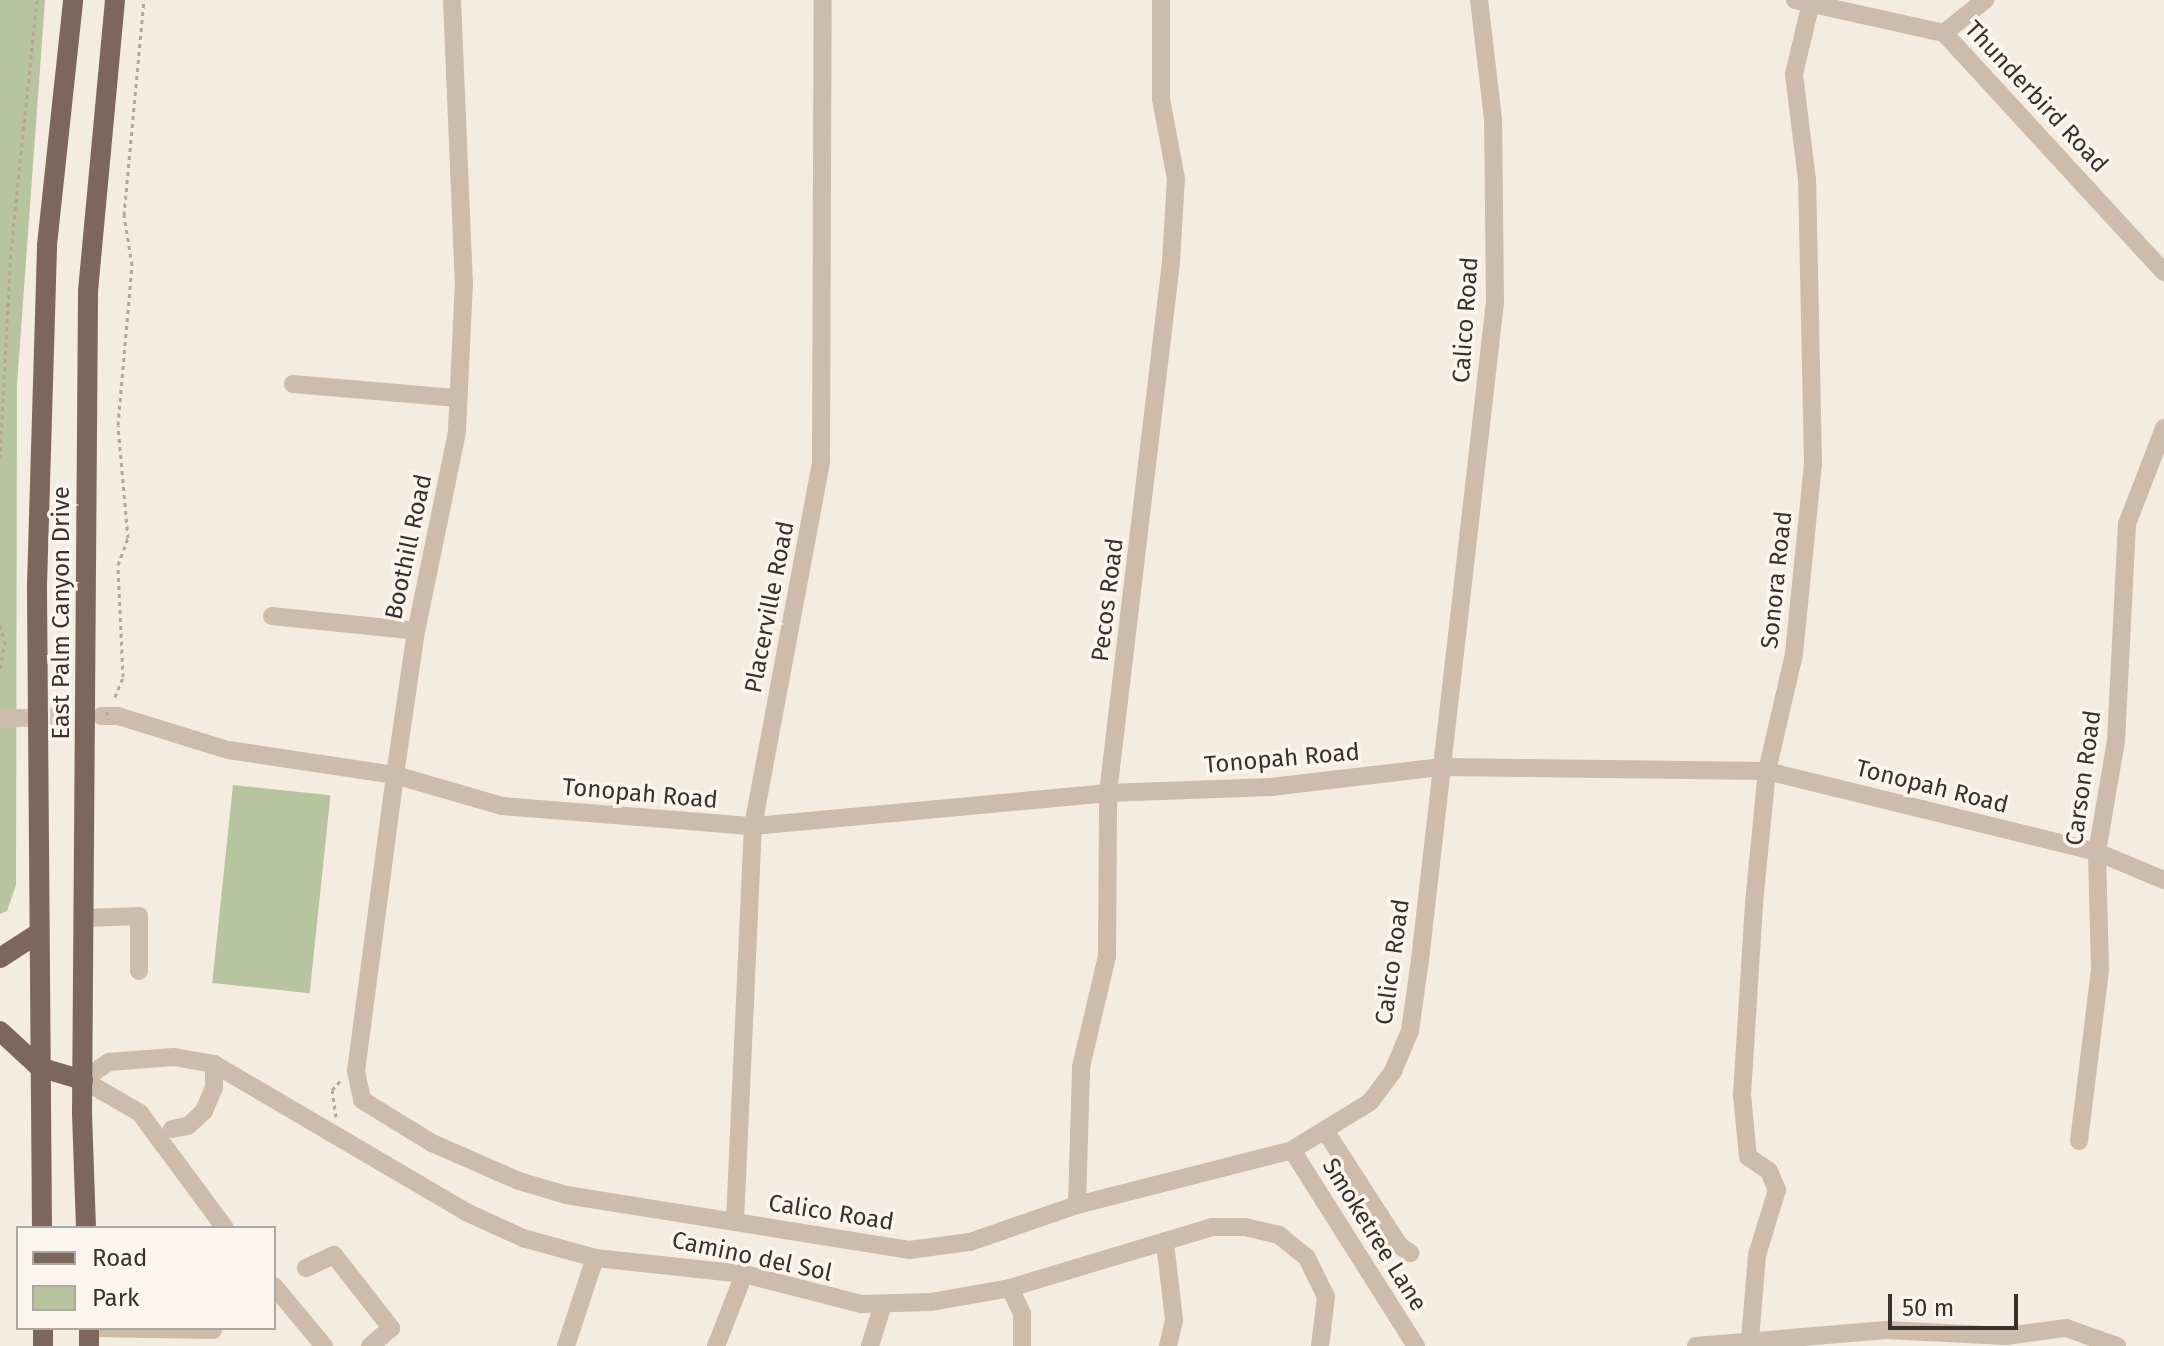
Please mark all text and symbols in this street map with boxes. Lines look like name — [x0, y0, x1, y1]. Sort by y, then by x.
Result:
street label: Thunderbird Road — [1958, 15, 2114, 179]
street label: Calico Road — [1447, 256, 1485, 384]
street label: Boothill Road — [380, 472, 438, 622]
street label: East Palm Canyon Drive — [48, 486, 76, 740]
street label: Sonora Road — [1755, 510, 1799, 650]
street label: Placerville Road — [739, 519, 801, 695]
street label: Pecos Road — [1086, 537, 1130, 663]
street label: Carson Road — [2060, 709, 2108, 847]
street label: Tonopah Road — [1203, 738, 1361, 780]
street label: Tonopah Road — [1853, 754, 2011, 820]
street label: Tonopah Road — [561, 773, 719, 815]
street label: Calico Road — [1370, 897, 1416, 1027]
street label: Smoketree Lane — [1316, 1153, 1432, 1317]
street label: Calico Road — [766, 1189, 896, 1237]
legend — [16, 1226, 276, 1330]
street label: Camino del Sol — [669, 1226, 835, 1288]
text: Road — [92, 1244, 147, 1272]
scale bar — [1892, 1278, 2022, 1328]
text: Park — [92, 1284, 139, 1312]
text: 50 m — [1902, 1294, 1954, 1322]

